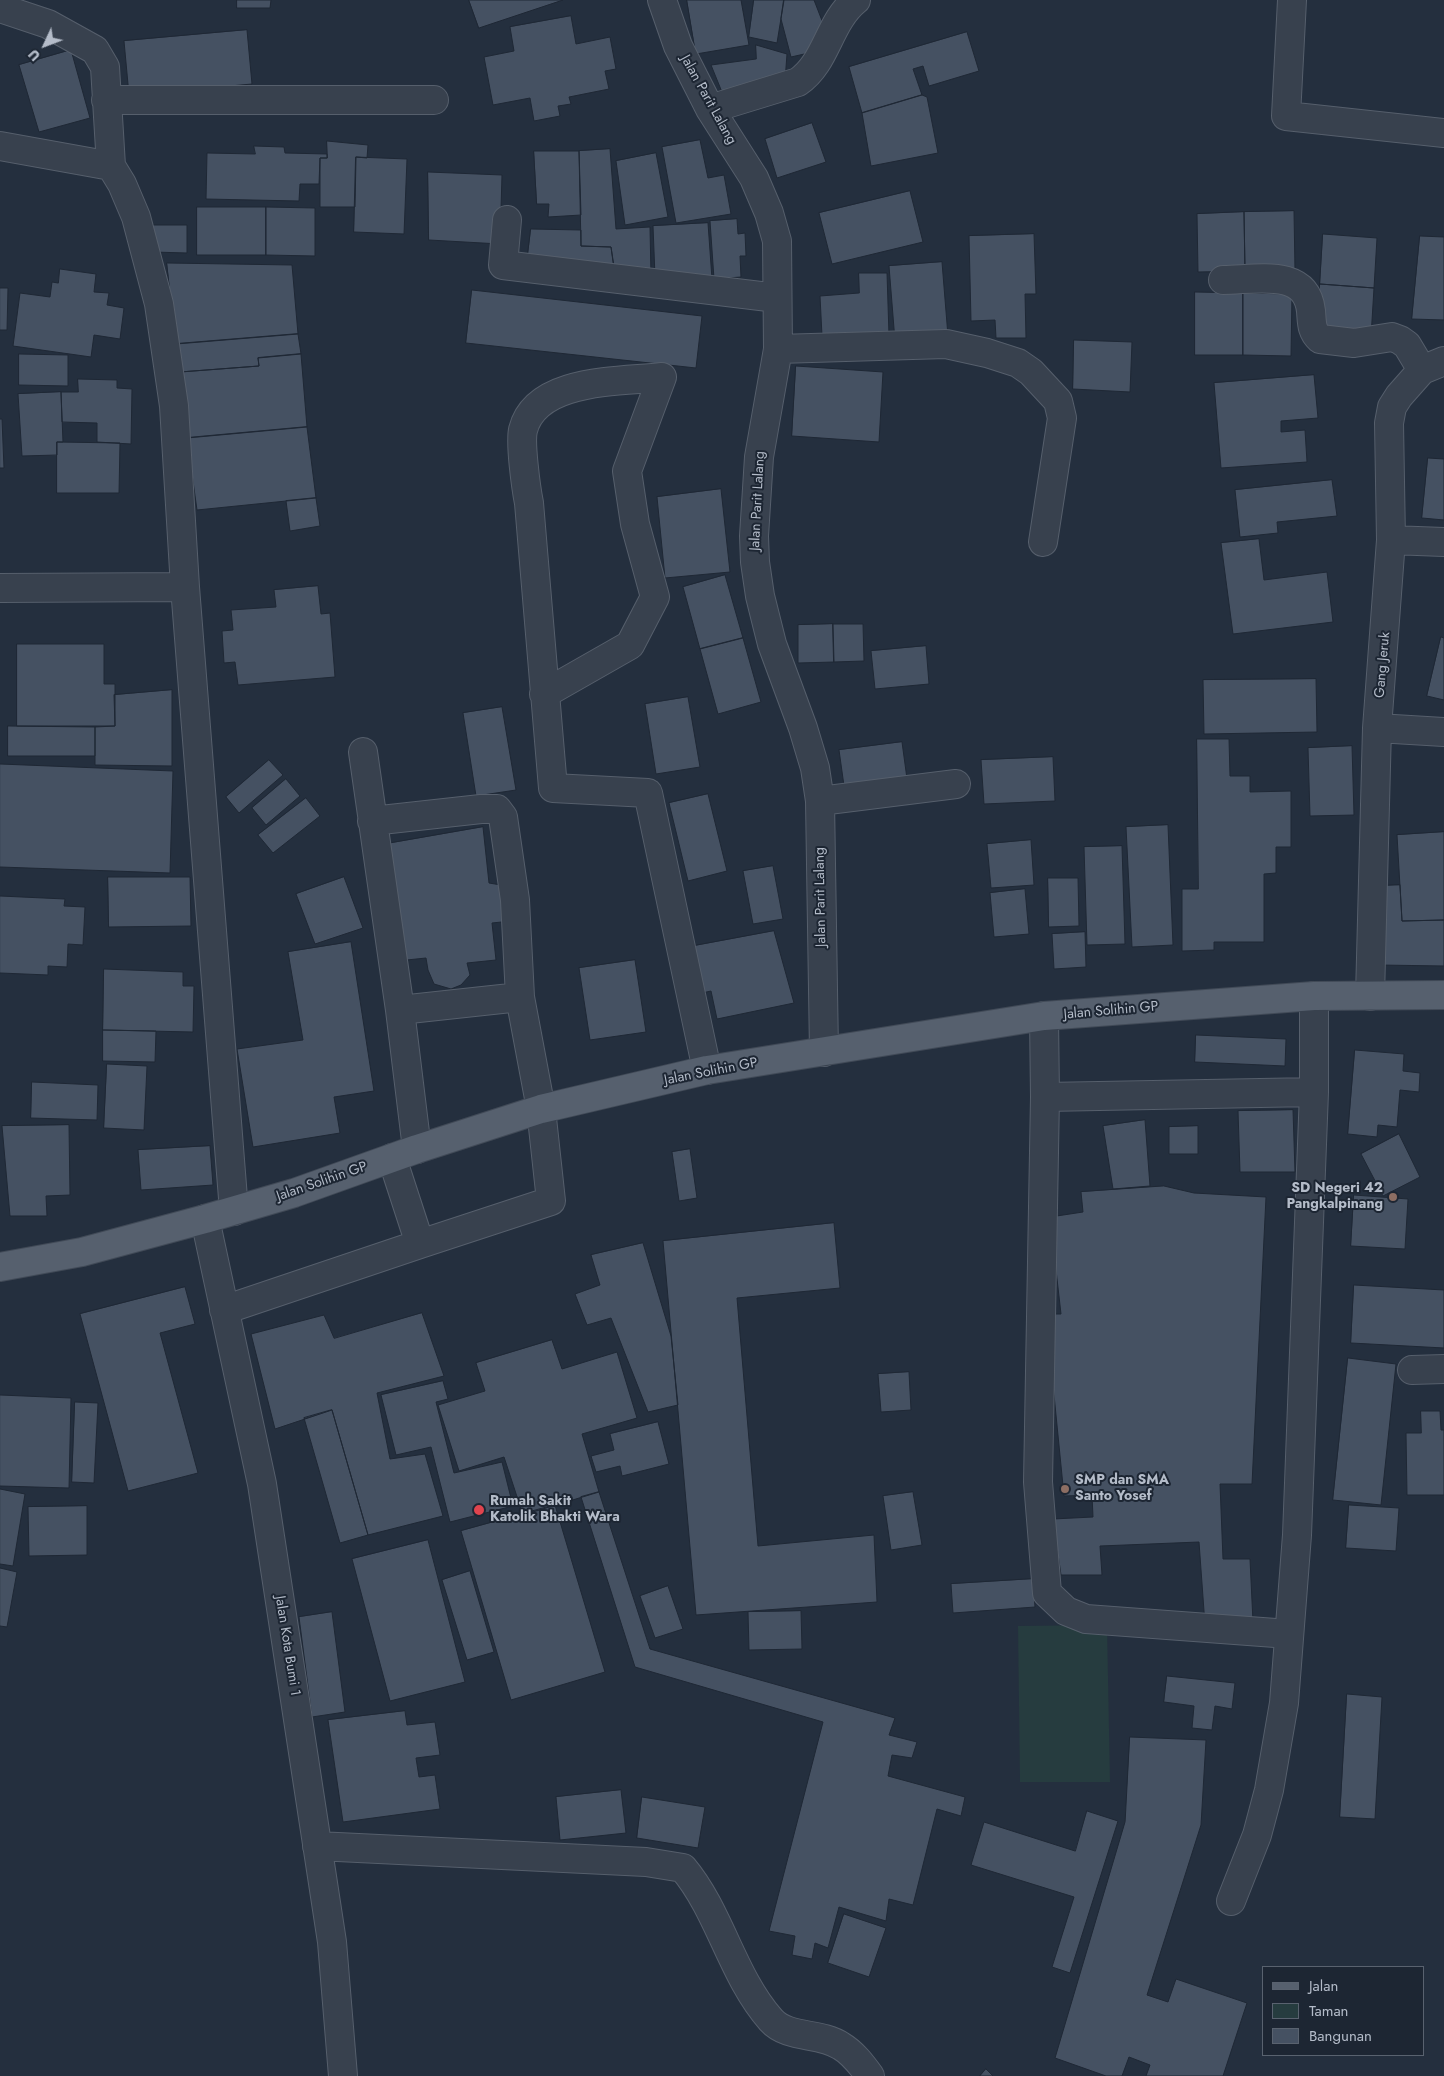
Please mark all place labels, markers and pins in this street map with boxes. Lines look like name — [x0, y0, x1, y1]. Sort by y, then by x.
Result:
place label: SD Negeri 42 Pangkalpinang — [1286, 1181, 1383, 1214]
marker: SD Negeri 42 Pangkalpinang — [1387, 1191, 1399, 1203]
place label: SMP dan SMA Santo Yosef — [1075, 1473, 1169, 1505]
marker: SMP dan SMA Santo Yosef — [1059, 1483, 1071, 1495]
place label: Rumah Sakit Katolik Bhakti Wara — [490, 1494, 620, 1526]
marker: Rumah Sakit Katolik Bhakti Wara — [472, 1503, 486, 1517]

